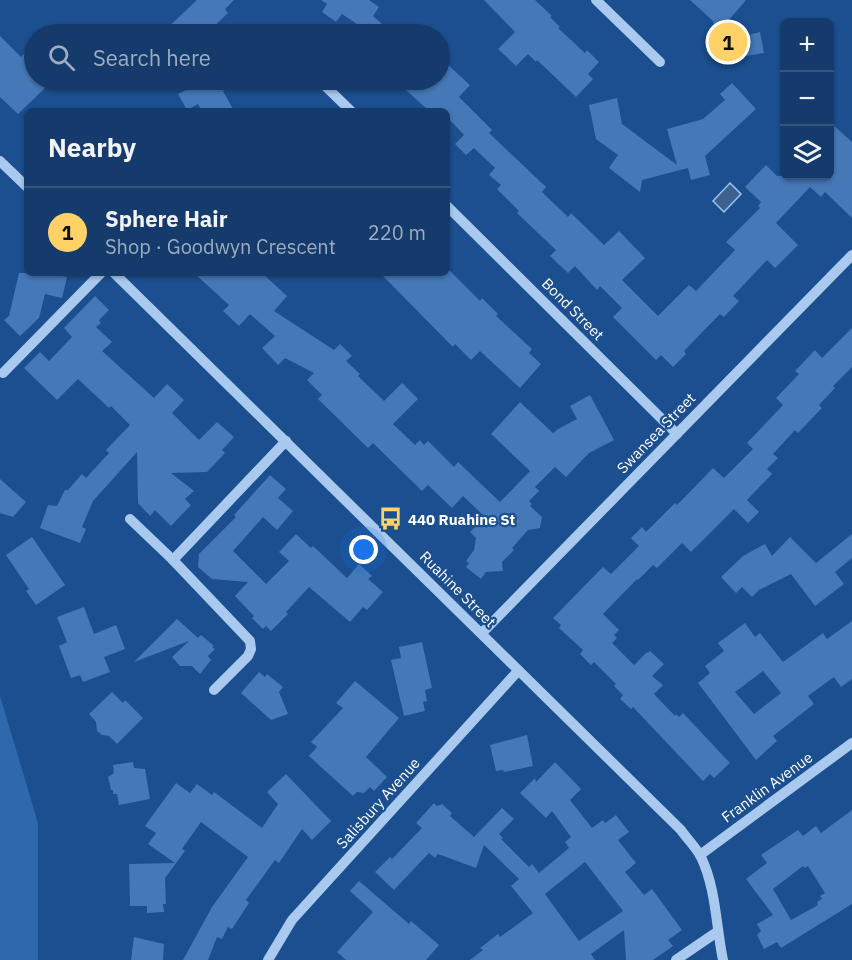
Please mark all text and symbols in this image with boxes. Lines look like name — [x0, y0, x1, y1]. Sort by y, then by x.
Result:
map controls — [780, 18, 834, 180]
button: + — [780, 18, 834, 72]
pin: 1 — [708, 20, 748, 64]
search box — [24, 24, 450, 90]
icon: search — [45, 41, 78, 74]
text: Search here — [93, 43, 211, 72]
button: − — [780, 72, 834, 126]
button: layers — [780, 126, 834, 180]
text: Nearby — [48, 130, 136, 164]
text: Sphere Hair — [105, 204, 228, 233]
text: 1 — [62, 219, 74, 246]
text: 220 m — [368, 219, 426, 246]
text: Shop · Goodwyn Crescent — [105, 233, 336, 260]
street label: Bond Street — [538, 274, 608, 344]
street label: Swansea Street — [613, 389, 699, 477]
bus stop icon: 440 Ruahine St — [377, 506, 403, 532]
place label: 440 Ruahine St — [408, 510, 516, 529]
your location — [349, 535, 378, 564]
street label: Ruahine Street — [416, 547, 500, 631]
street label: Franklin Avenue — [718, 748, 816, 826]
street label: Salisbury Avenue — [332, 754, 424, 852]

